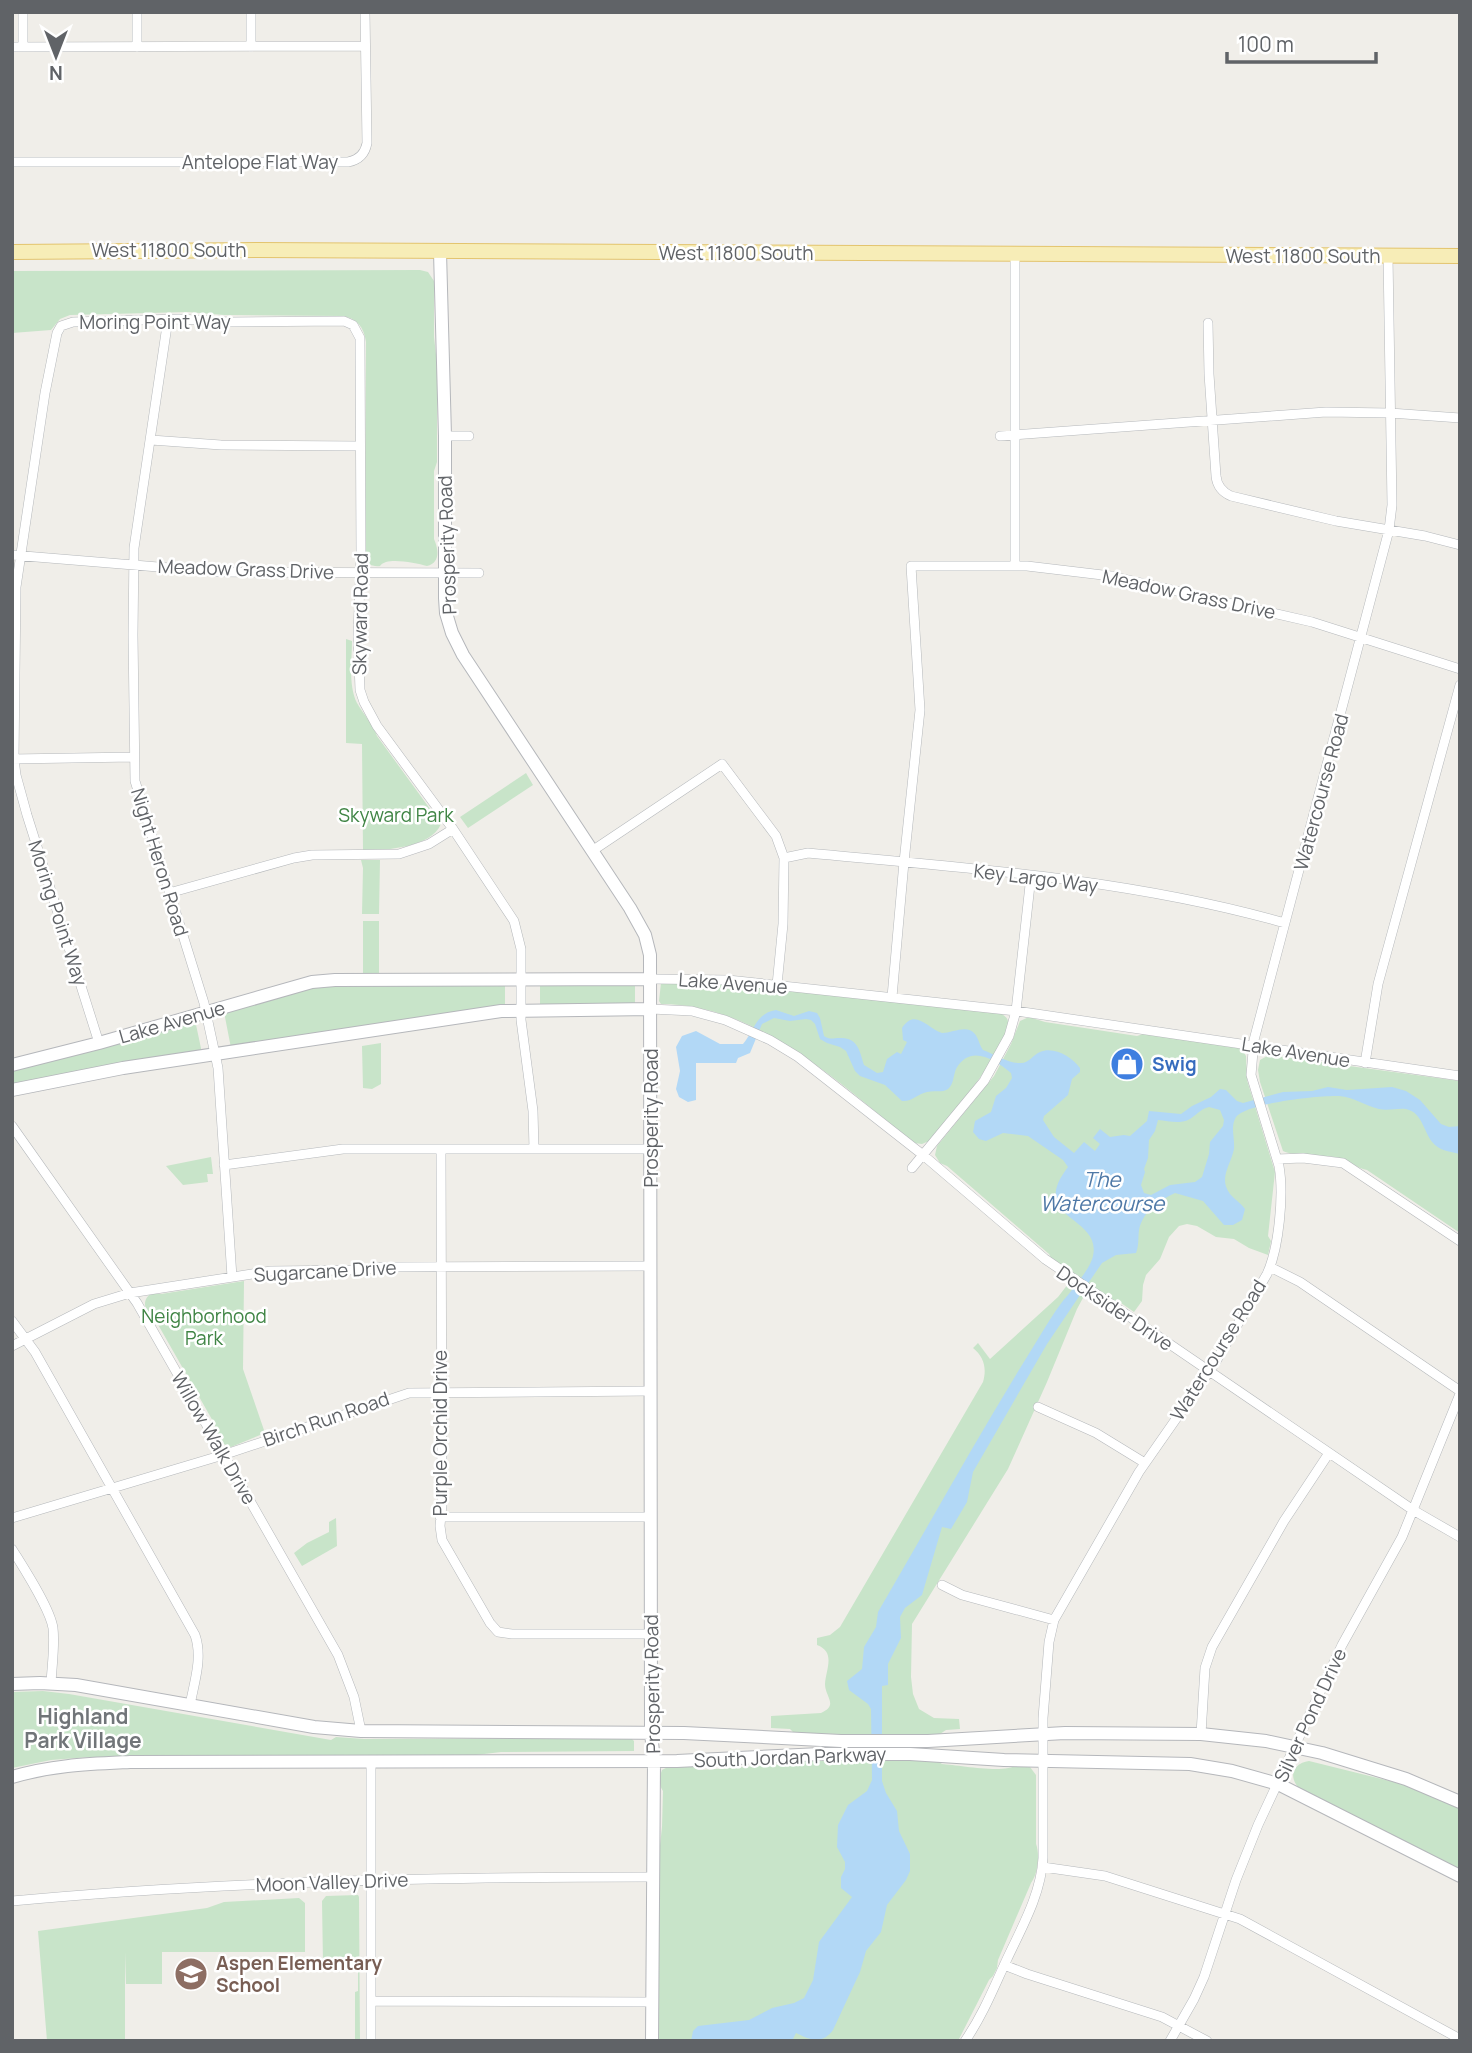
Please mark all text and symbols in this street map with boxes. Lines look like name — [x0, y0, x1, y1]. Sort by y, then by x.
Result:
north arrow — [21, 21, 91, 91]
scale bar — [1227, 21, 1376, 65]
text: 100 m — [1238, 30, 1294, 58]
text: N — [49, 60, 63, 86]
street label: Antelope Flat Way — [182, 149, 338, 175]
street label: West 11800 South — [91, 237, 247, 263]
street label: West 11800 South — [658, 240, 814, 266]
street label: West 11800 South — [1225, 243, 1381, 269]
street label: Moring Point Way — [79, 309, 231, 335]
street label: Prosperity Road — [432, 475, 462, 615]
street label: Meadow Grass Drive — [157, 553, 335, 585]
street label: Skyward Road — [346, 553, 374, 675]
street label: Meadow Grass Drive — [1100, 563, 1278, 625]
street label: Watercourse Road — [1288, 711, 1354, 873]
street label: Night Heron Road — [125, 785, 195, 939]
park label: Skyward Park — [338, 802, 454, 828]
street label: Moring Point Way — [22, 837, 94, 989]
street label: Key Largo Way — [972, 857, 1100, 899]
street label: Lake Avenue — [677, 966, 789, 1000]
street label: Lake Avenue — [116, 994, 228, 1050]
street label: Lake Avenue — [1240, 1031, 1352, 1073]
shop icon: Swig — [1108, 1045, 1146, 1083]
street label: Prosperity Road — [638, 1048, 664, 1188]
place label: Swig — [1152, 1051, 1197, 1077]
water label: The Watercourse — [1040, 1165, 1166, 1217]
street label: Sugarcane Drive — [253, 1254, 397, 1288]
street label: Docksider Drive — [1052, 1259, 1178, 1357]
street label: Watercourse Road — [1164, 1275, 1272, 1425]
park label: Neighborhood Park — [141, 1303, 267, 1351]
street label: Purple Orchid Drive — [427, 1350, 453, 1516]
street label: Willow Walk Drive — [165, 1367, 263, 1509]
street label: Birch Run Road — [259, 1385, 393, 1453]
street label: Prosperity Road — [638, 1614, 666, 1754]
street label: Silver Pond Drive — [1268, 1644, 1352, 1786]
district label: Highland Park Village — [24, 1702, 142, 1754]
street label: South Jordan Parkway — [693, 1741, 887, 1773]
street label: Moon Valley Drive — [255, 1866, 409, 1898]
place label: Aspen Elementary School — [216, 1950, 383, 1998]
school or university icon: Aspen Elementary School — [172, 1955, 210, 1993]

